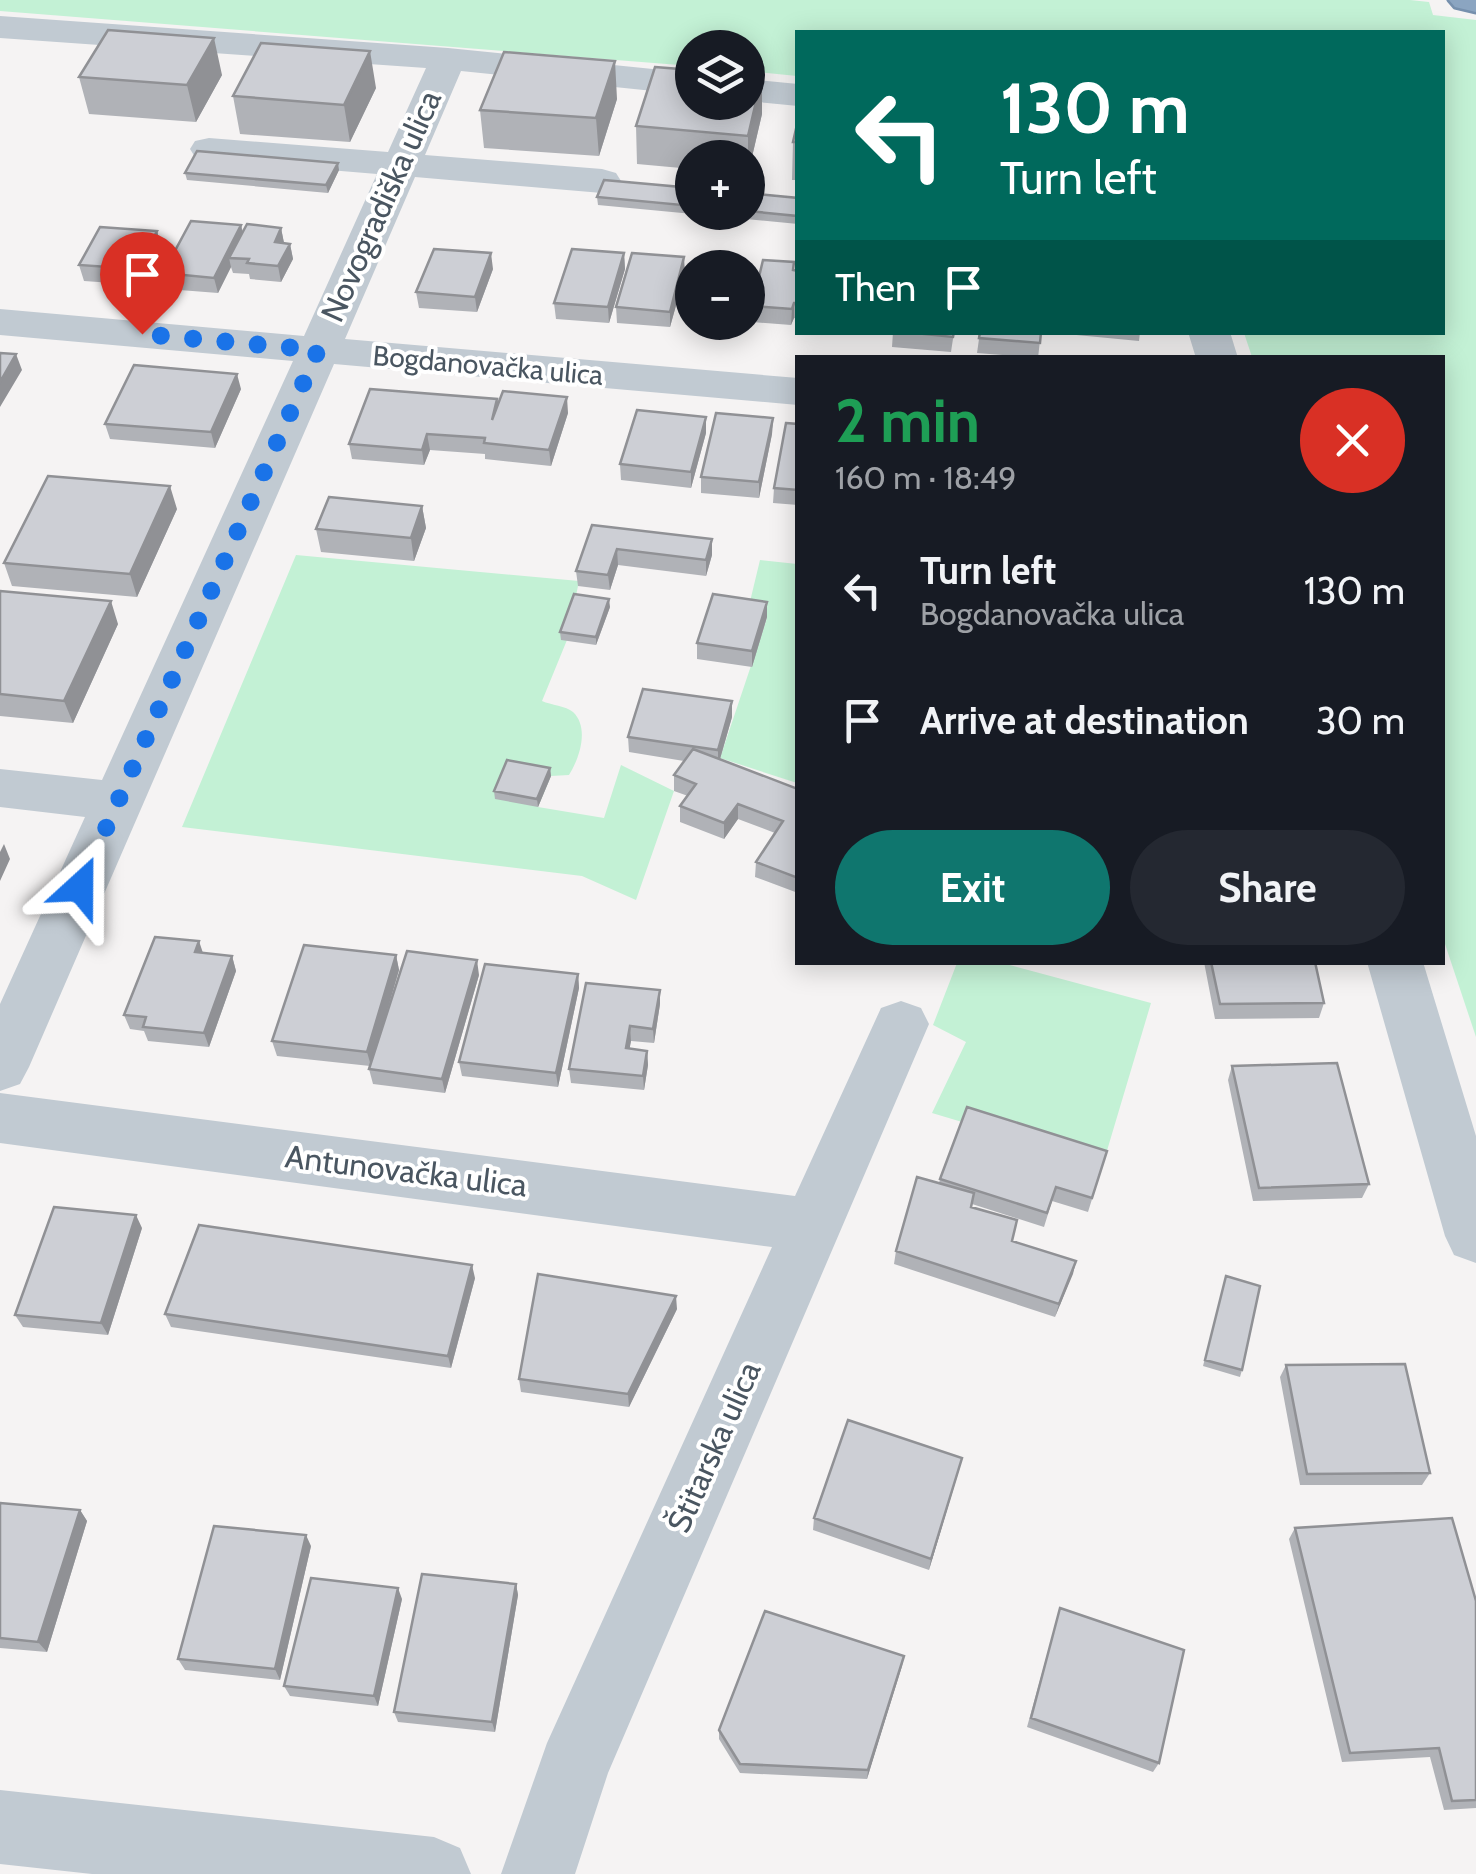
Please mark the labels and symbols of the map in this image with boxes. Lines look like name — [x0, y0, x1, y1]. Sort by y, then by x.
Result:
street label: Novogradiška ulica — [312, 83, 449, 328]
pin — [100, 232, 185, 335]
street label: Bogdanovačka ulica — [371, 338, 605, 392]
position arrow — [28, 835, 132, 939]
street label: Antunovačka ulica — [283, 1136, 530, 1205]
street label: Štitarska ulica — [659, 1355, 769, 1538]

